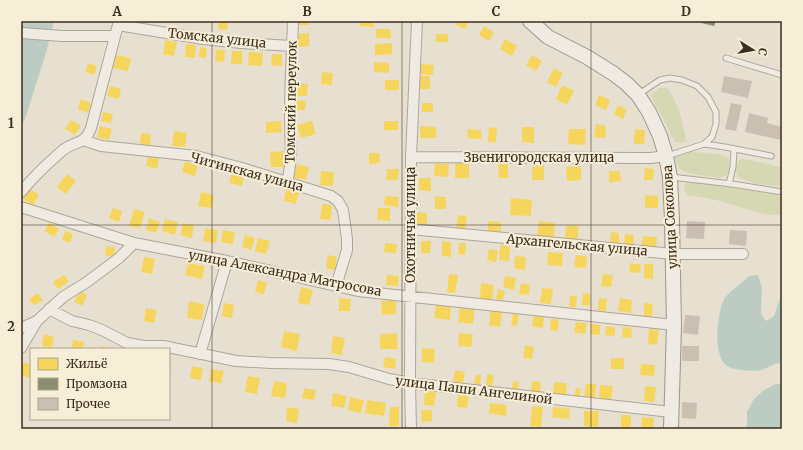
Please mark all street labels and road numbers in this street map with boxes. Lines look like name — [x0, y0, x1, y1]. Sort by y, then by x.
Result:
street label: Томская улица — [167, 24, 267, 52]
street label: Томский переулок — [281, 39, 301, 164]
street label: Читинская улица — [189, 149, 305, 195]
street label: Звенигородская улица — [464, 149, 614, 166]
street label: улица Соколова — [659, 165, 681, 269]
street label: Охотничья улица — [402, 167, 419, 283]
street label: Архангельская улица — [505, 230, 648, 260]
street label: улица Александра Матросова — [187, 246, 383, 300]
street label: улица Паши Ангелиной — [394, 372, 554, 408]

